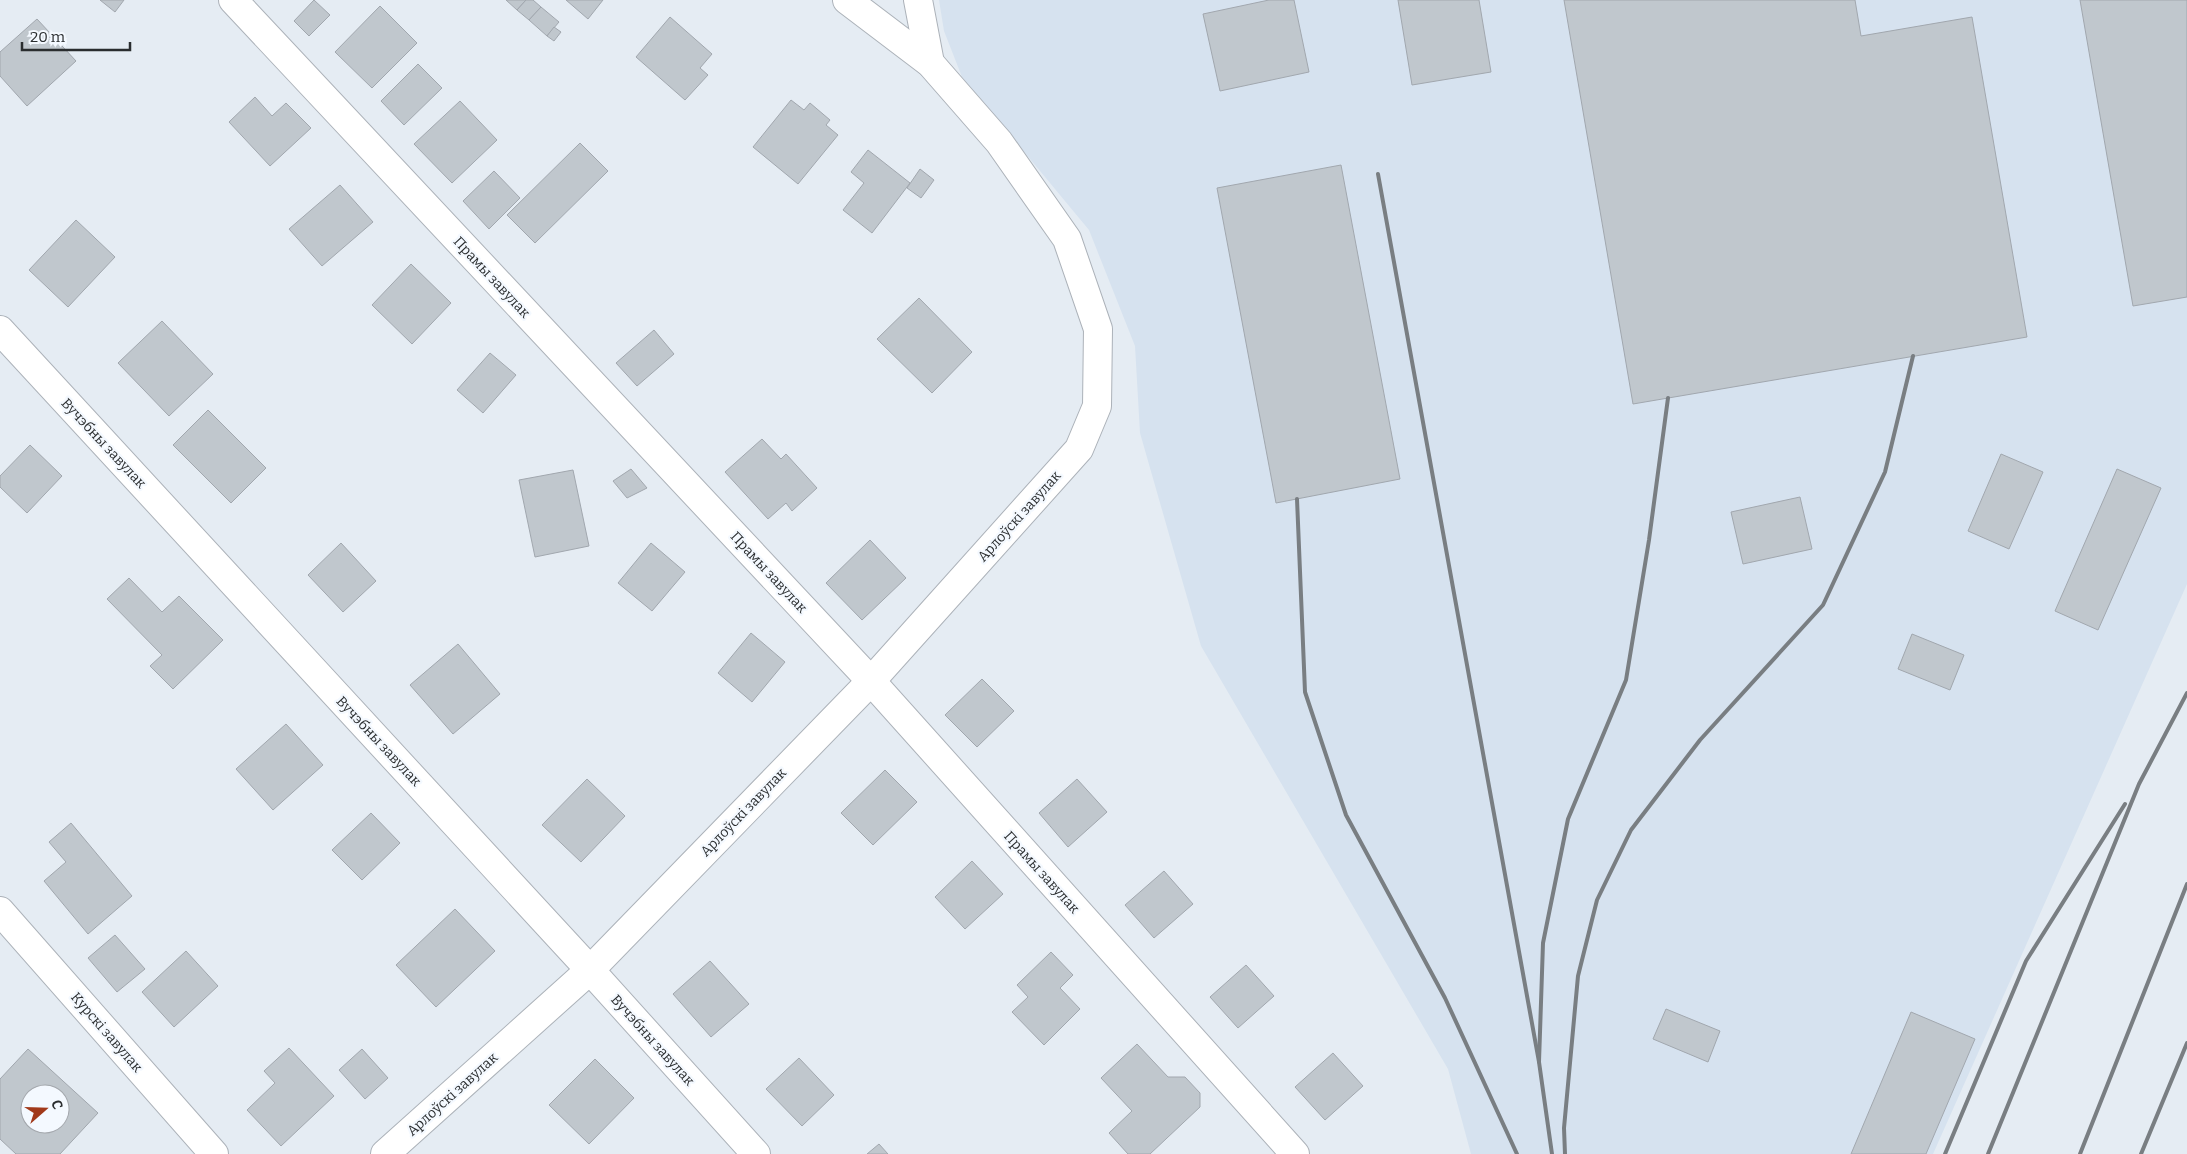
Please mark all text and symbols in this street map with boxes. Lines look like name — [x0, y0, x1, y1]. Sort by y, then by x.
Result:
scale bar — [22, 20, 130, 52]
text: 20 m — [30, 28, 66, 46]
street label: Прамы завулак — [450, 233, 534, 322]
street label: Вучэбны завулак — [58, 395, 150, 492]
street label: Арлоўскі завулак — [974, 467, 1065, 565]
street label: Прамы завулак — [727, 528, 811, 617]
street label: Вучэбны завулак — [333, 693, 425, 790]
street label: Арлоўскі завулак — [697, 764, 790, 860]
street label: Прамы завулак — [1000, 828, 1083, 918]
street label: Курскі завулак — [67, 989, 146, 1076]
street label: Вучэбны завулак — [607, 991, 698, 1090]
street label: Арлоўскі завулак — [403, 1049, 502, 1140]
north arrow — [20, 1084, 70, 1134]
text: С — [47, 1098, 66, 1112]

